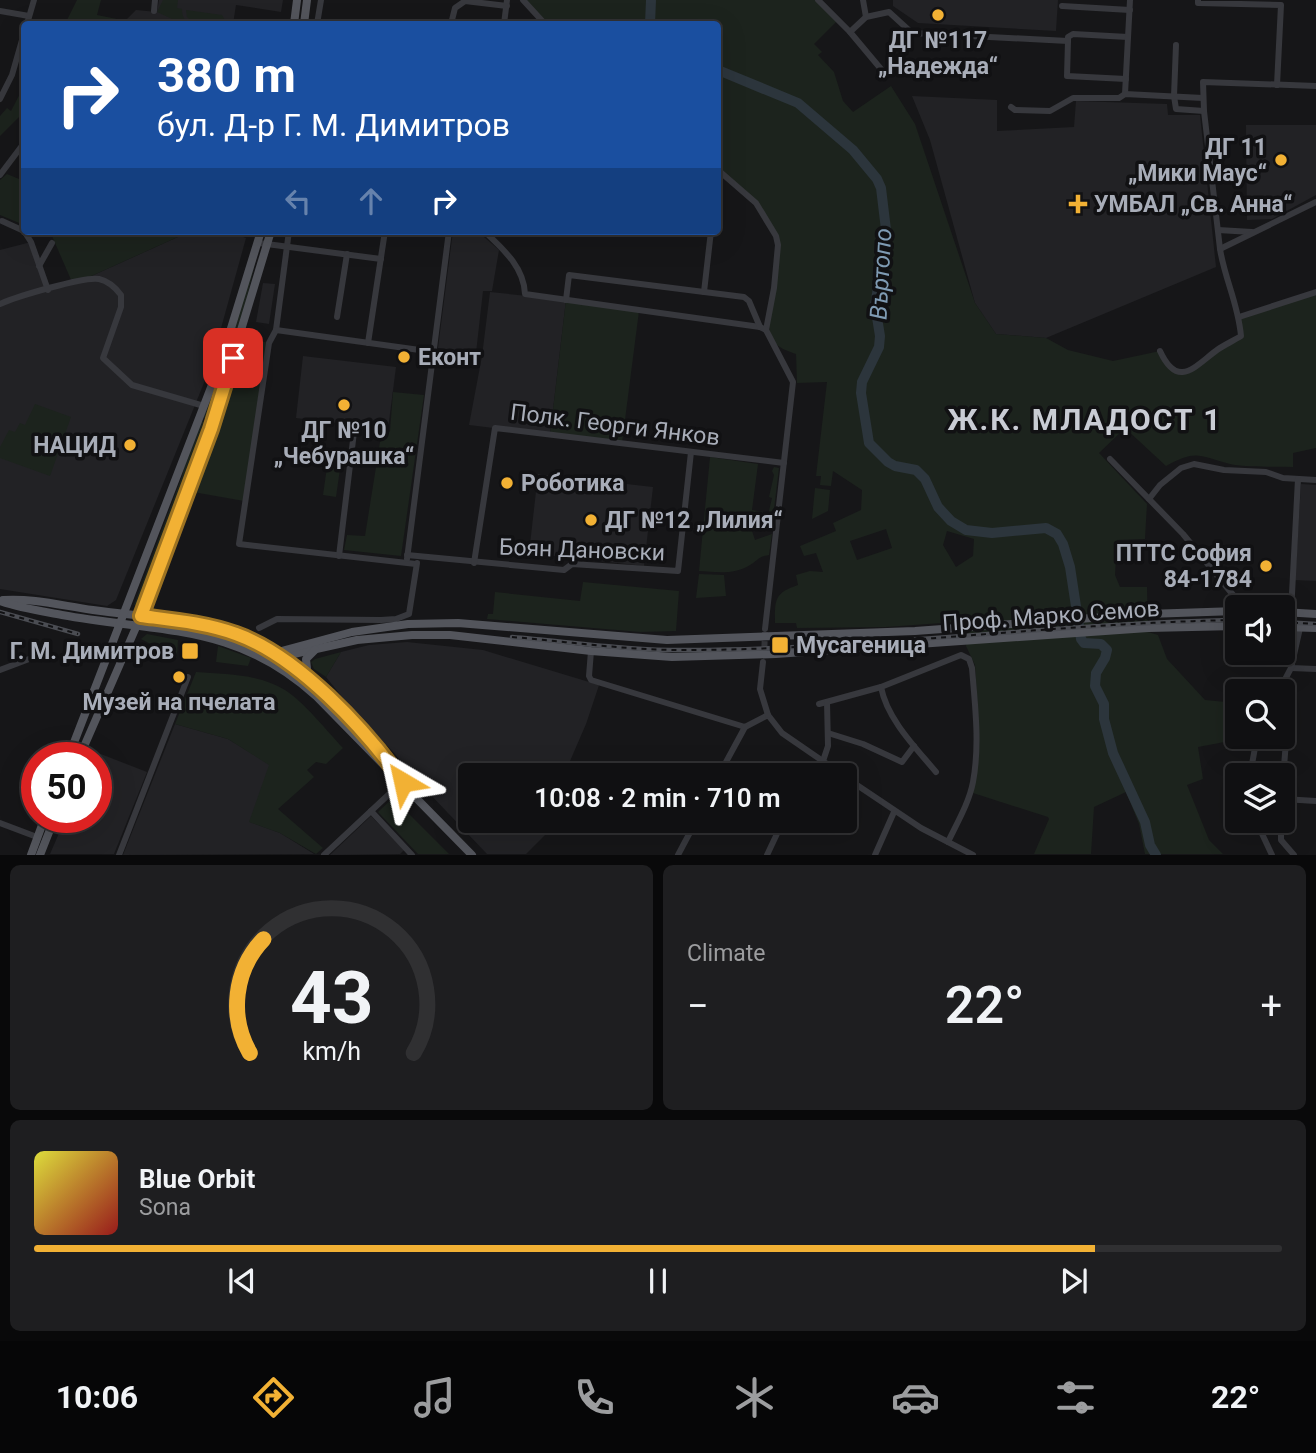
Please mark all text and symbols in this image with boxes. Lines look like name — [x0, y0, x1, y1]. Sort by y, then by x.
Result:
marker: ДГ №117 „Надежда“ — [930, 7, 946, 23]
place label: ДГ №117 „Надежда“ — [878, 27, 998, 80]
text: 380 m — [157, 47, 296, 104]
icon: right — [42, 49, 133, 140]
text: бул. Д-р Г. М. Димитров — [157, 106, 510, 144]
place label: ДГ 11 „Мики Маус“ — [1128, 134, 1267, 187]
marker: ДГ 11 „Мики Маус“ — [1273, 152, 1289, 168]
icon: left — [279, 182, 317, 220]
icon: ahead — [352, 182, 390, 220]
icon: right — [425, 182, 463, 220]
place label: УМБАЛ „Св. Анна“ — [1094, 191, 1293, 218]
marker: УМБАЛ „Св. Анна“ — [1068, 194, 1088, 214]
water label: Въртопо — [865, 227, 897, 321]
pin — [203, 328, 263, 388]
icon: arrive — [214, 339, 252, 377]
place label: Еконт — [418, 344, 481, 371]
marker: Еконт — [396, 349, 412, 365]
marker: ДГ №10 „Чебурашка“ — [336, 397, 352, 413]
street label: Полк. Георги Янков — [509, 399, 721, 451]
district label: Ж.К. МЛАДОСТ 1 — [948, 402, 1222, 437]
place label: ДГ №10 „Чебурашка“ — [274, 417, 414, 470]
place label: НАЦИД — [33, 432, 116, 459]
marker: НАЦИД — [122, 437, 138, 453]
place label: Роботика — [521, 470, 624, 497]
marker: Роботика — [499, 475, 515, 491]
place label: ДГ №12 „Лилия“ — [605, 507, 783, 534]
marker: ДГ №12 „Лилия“ — [583, 512, 599, 528]
street label: Боян Дановски — [498, 534, 666, 566]
place label: ПТТС София 84-1784 — [1116, 540, 1252, 593]
marker: ПТТС София 84-1784 — [1258, 558, 1274, 574]
street label: Проф. Марко Семов — [941, 595, 1161, 637]
map controls — [1225, 595, 1295, 833]
button: sound — [1225, 595, 1295, 665]
place label: Мусагеница — [796, 632, 926, 659]
marker: Мусагеница — [770, 635, 790, 655]
place label: Г. М. Димитров — [10, 638, 174, 665]
marker: Г. М. Димитров — [180, 641, 200, 661]
marker: Музей на пчелата — [171, 669, 187, 685]
button: search — [1225, 679, 1295, 749]
place label: Музей на пчелата — [83, 689, 275, 716]
speed limit sign: 50 — [21, 742, 112, 833]
position arrow — [366, 745, 440, 819]
button: layers — [1225, 763, 1295, 833]
text: 10:08 · 2 min · 710 m — [534, 783, 781, 813]
text: Climate — [687, 940, 766, 967]
text: 43 — [290, 956, 373, 1042]
text: 22° — [945, 975, 1024, 1036]
text: − — [687, 984, 709, 1028]
text: + — [1260, 984, 1282, 1028]
text: km/h — [302, 1037, 361, 1066]
text: Blue Orbit — [139, 1164, 255, 1194]
text: Sona — [139, 1194, 191, 1221]
icon: previous — [223, 1262, 261, 1300]
icon: pause — [639, 1262, 677, 1300]
icon: next — [1055, 1262, 1093, 1300]
icon: directions — [249, 1373, 298, 1422]
icon: music — [410, 1373, 459, 1422]
icon: phone — [570, 1373, 619, 1422]
icon: climate — [730, 1373, 779, 1422]
icon: car — [891, 1373, 940, 1422]
icon: filters — [1051, 1373, 1100, 1422]
text: 10:06 — [56, 1378, 138, 1416]
text: 22° — [1211, 1378, 1260, 1416]

